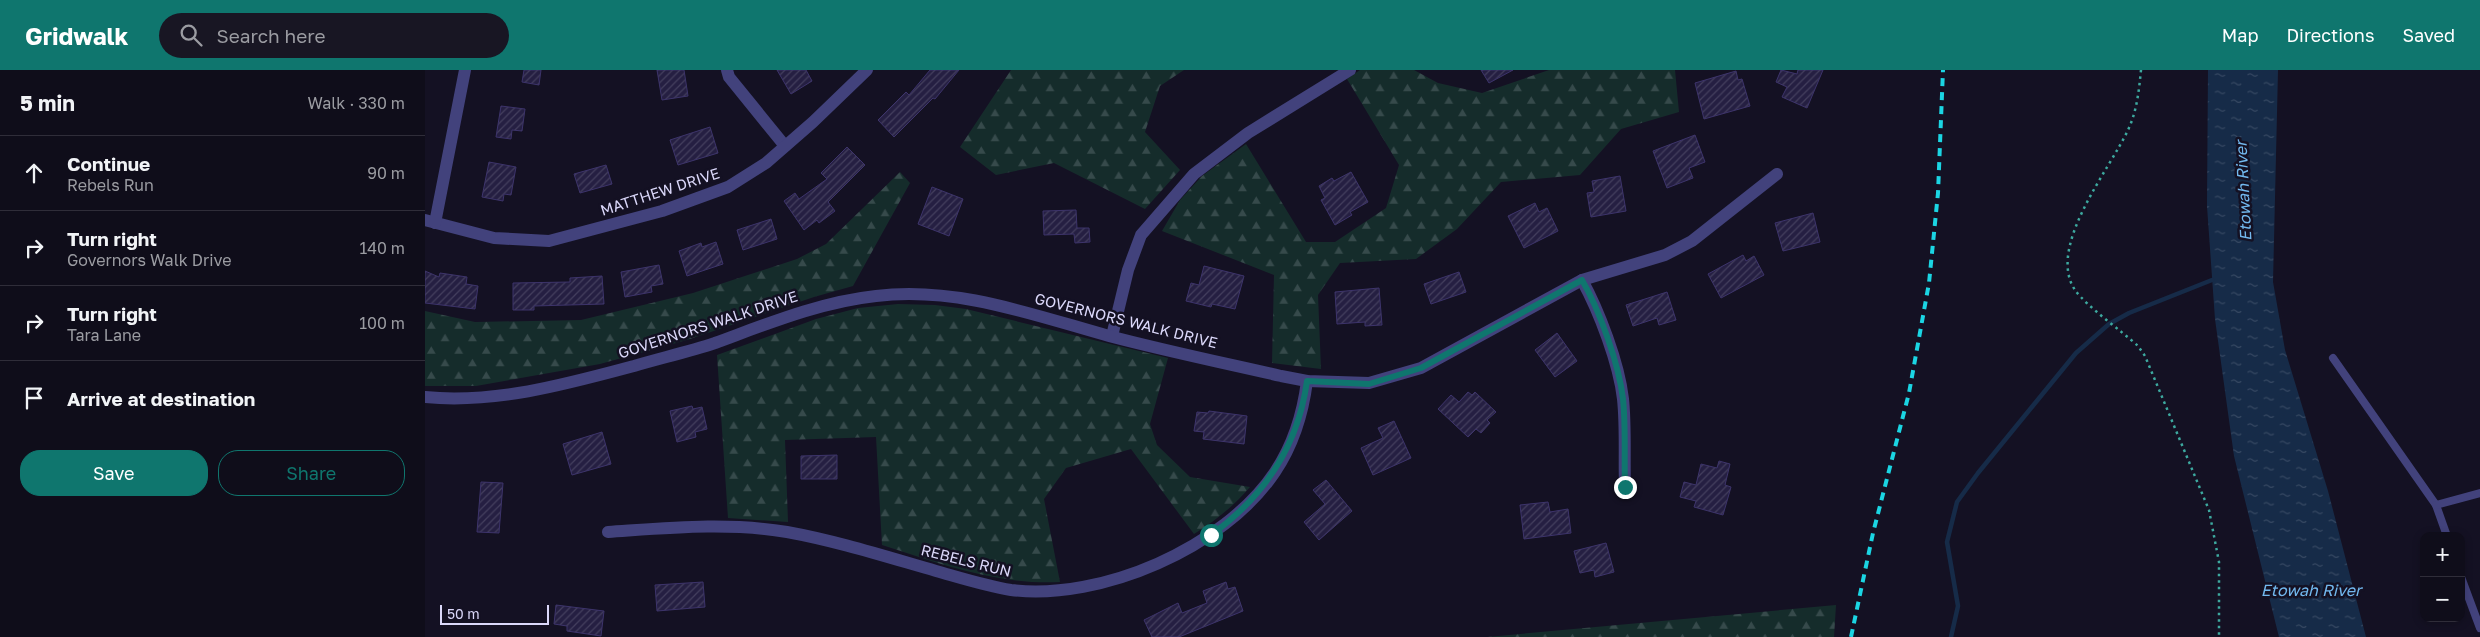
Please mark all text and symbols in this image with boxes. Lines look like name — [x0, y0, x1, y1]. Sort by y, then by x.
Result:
search box — [159, 13, 509, 58]
text: Gridwalk — [25, 21, 129, 50]
icon: search — [177, 21, 205, 49]
text: Search here — [217, 24, 325, 47]
text: Map — [2222, 24, 2258, 46]
text: Directions — [2286, 24, 2374, 46]
text: Saved — [2402, 24, 2455, 46]
text: 5 min — [20, 90, 75, 116]
text: Walk · 330 m — [307, 93, 405, 113]
water label: Etowah River — [2230, 138, 2256, 242]
text: Continue — [67, 152, 150, 175]
icon: ahead — [20, 159, 48, 187]
text: 90 m — [367, 163, 405, 183]
street label: MATTHEW DRIVE — [598, 163, 722, 219]
text: Rebels Run — [67, 175, 154, 195]
text: Turn right — [67, 227, 157, 250]
icon: right — [20, 234, 48, 262]
text: 140 m — [359, 238, 405, 258]
text: Governors Walk Drive — [67, 250, 231, 270]
street label: GOVERNORS WALK DRIVE — [616, 286, 800, 362]
street label: GOVERNORS WALK DRIVE — [1033, 289, 1219, 351]
text: Turn right — [67, 302, 157, 325]
icon: right — [20, 309, 48, 337]
text: 100 m — [359, 313, 405, 333]
text: Tara Lane — [67, 325, 141, 345]
icon: arrive — [20, 384, 48, 412]
text: Arrive at destination — [67, 387, 255, 410]
button: Save — [20, 450, 208, 496]
button: Share — [218, 450, 405, 496]
route end — [1614, 476, 1637, 499]
route start — [1200, 524, 1223, 547]
map controls — [2420, 532, 2465, 622]
button: + — [2420, 532, 2465, 577]
street label: REBELS RUN — [919, 540, 1013, 580]
button: − — [2420, 577, 2465, 622]
water label: Etowah River — [2261, 580, 2364, 600]
scale bar — [440, 602, 549, 625]
text: 50 m — [447, 605, 480, 622]

